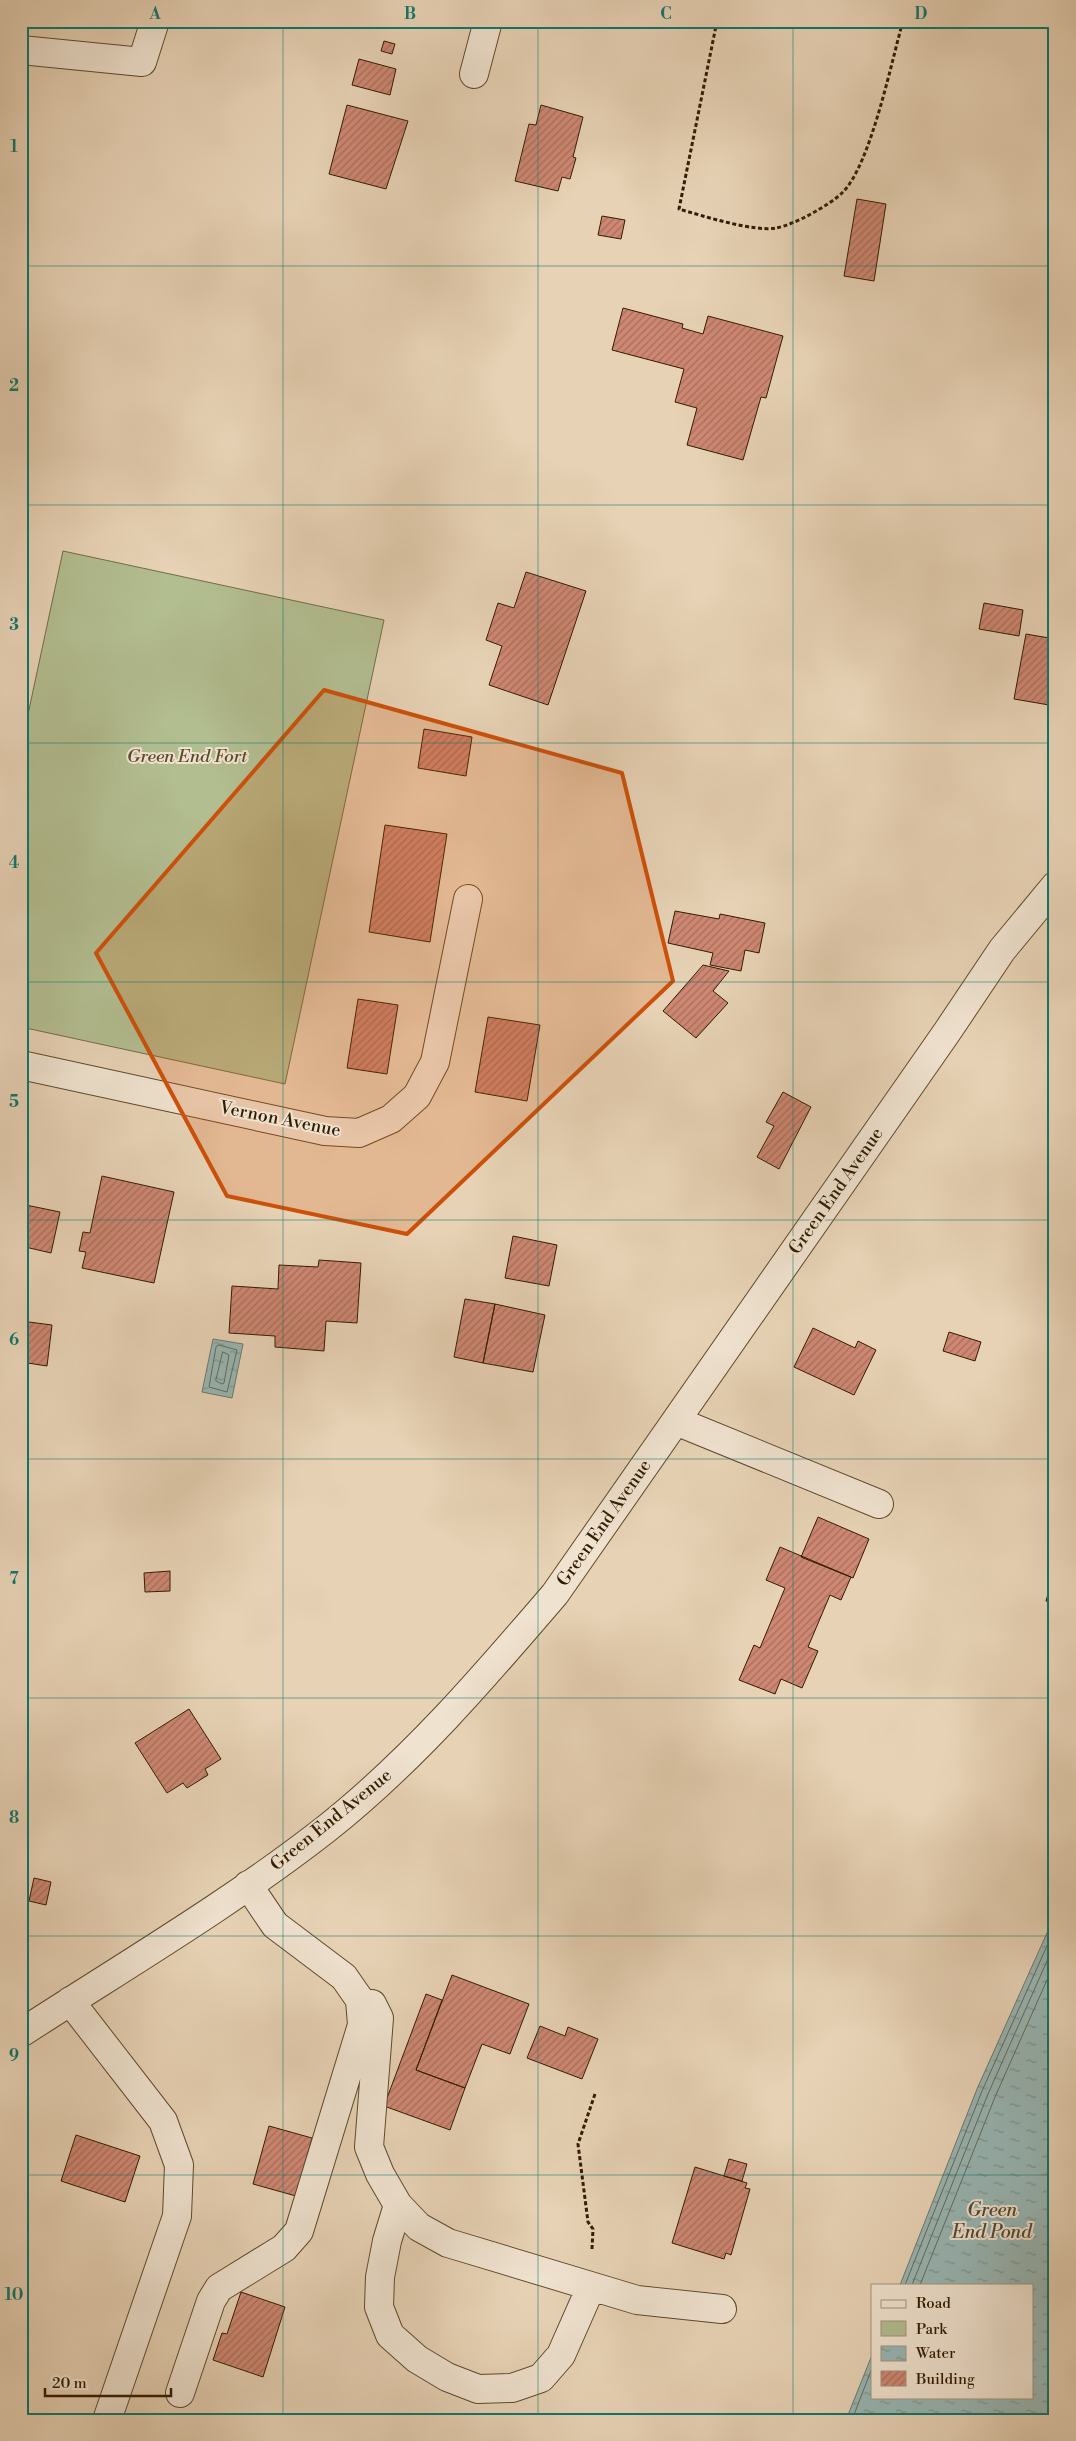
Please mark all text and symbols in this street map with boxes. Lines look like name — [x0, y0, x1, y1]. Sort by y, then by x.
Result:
text: A — [148, 4, 161, 24]
text: B — [404, 4, 416, 24]
text: C — [660, 4, 672, 24]
text: D — [915, 4, 928, 24]
text: 1 — [10, 137, 18, 157]
text: 2 — [9, 376, 19, 396]
text: 3 — [9, 615, 19, 635]
park label: Green End Fort — [127, 745, 248, 768]
text: 4 — [9, 853, 20, 873]
text: 5 — [9, 1092, 19, 1112]
street label: Vernon Avenue — [216, 1096, 343, 1142]
street label: Green End Avenue — [784, 1123, 888, 1259]
text: 6 — [9, 1330, 19, 1350]
street label: Green End Avenue — [552, 1455, 656, 1591]
text: 7 — [9, 1569, 19, 1589]
street label: Green End Avenue — [265, 1764, 397, 1876]
text: 8 — [9, 1808, 19, 1828]
text: 9 — [9, 2046, 19, 2066]
water label: Green End Pond — [951, 2198, 1033, 2244]
legend — [871, 2284, 1034, 2398]
text: 10 — [5, 2285, 23, 2305]
text: Road — [916, 2294, 951, 2313]
text: Park — [916, 2320, 948, 2339]
text: Water — [915, 2344, 956, 2363]
scale bar — [45, 2366, 171, 2398]
text: Building — [915, 2370, 975, 2389]
text: 20 m — [52, 2374, 87, 2393]

